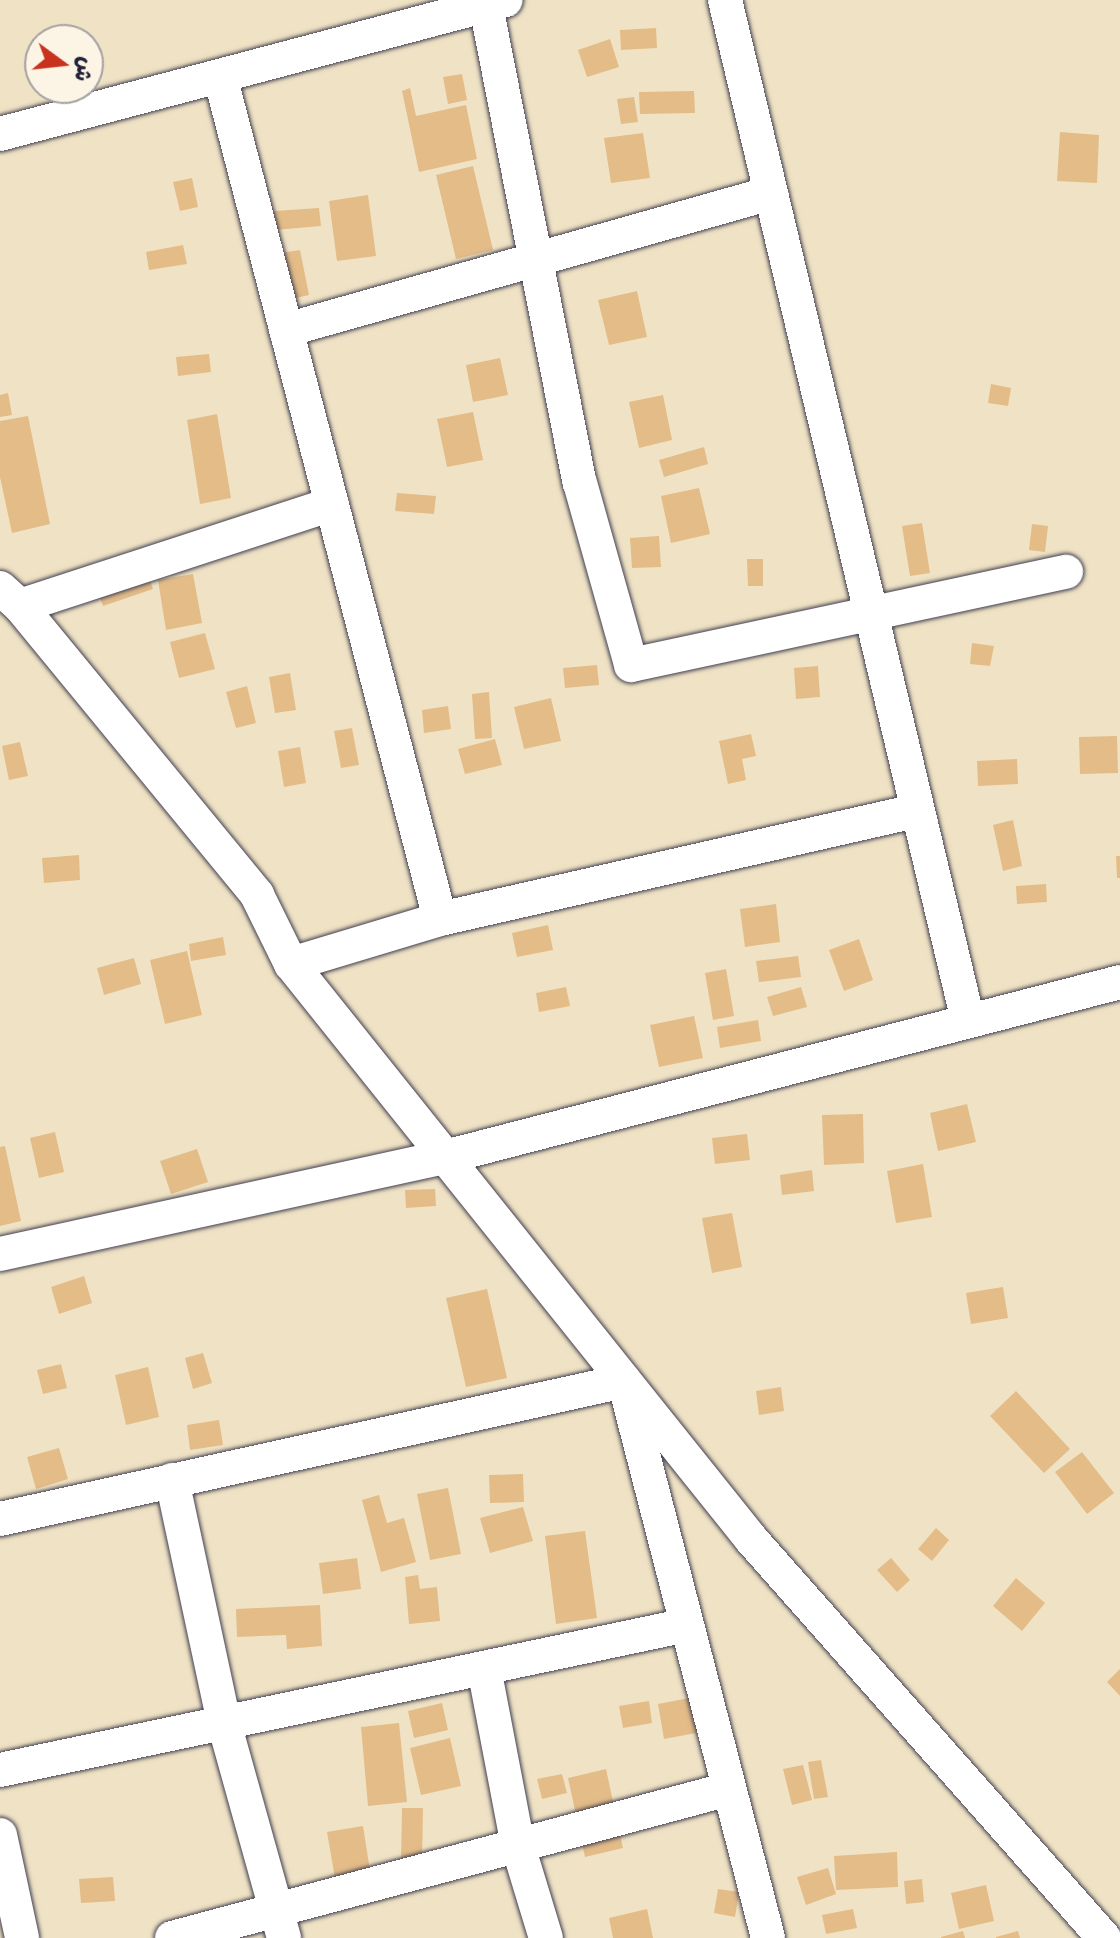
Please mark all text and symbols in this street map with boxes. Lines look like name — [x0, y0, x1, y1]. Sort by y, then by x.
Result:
north arrow — [24, 24, 104, 104]
text: ش — [68, 54, 103, 85]

